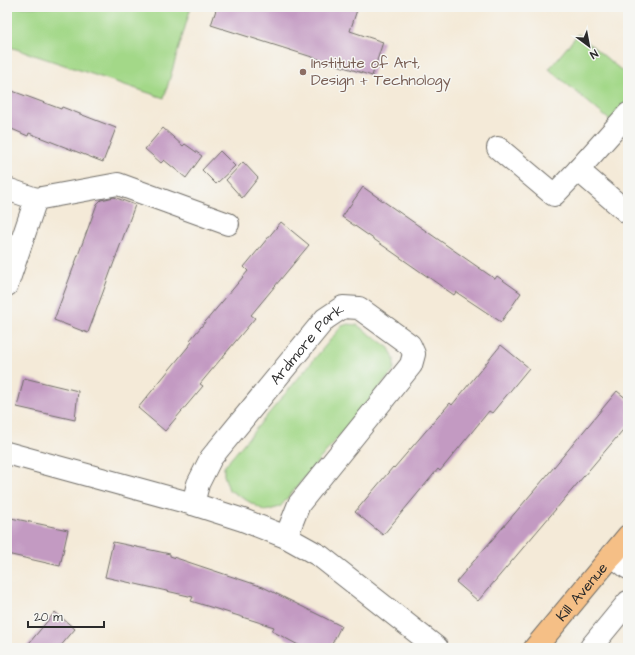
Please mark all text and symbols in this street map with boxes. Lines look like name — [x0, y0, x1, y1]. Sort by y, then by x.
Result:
north arrow — [569, 26, 609, 66]
text: N — [587, 46, 601, 62]
place label: Institute of Art, Design + Technology — [311, 53, 451, 92]
marker: Institute of Art, Design + Technology — [298, 67, 308, 77]
street label: Ardmore Park — [265, 299, 349, 389]
street label: Kill Avenue — [551, 558, 613, 626]
scale bar — [28, 603, 104, 629]
text: 20 m — [34, 609, 63, 626]

